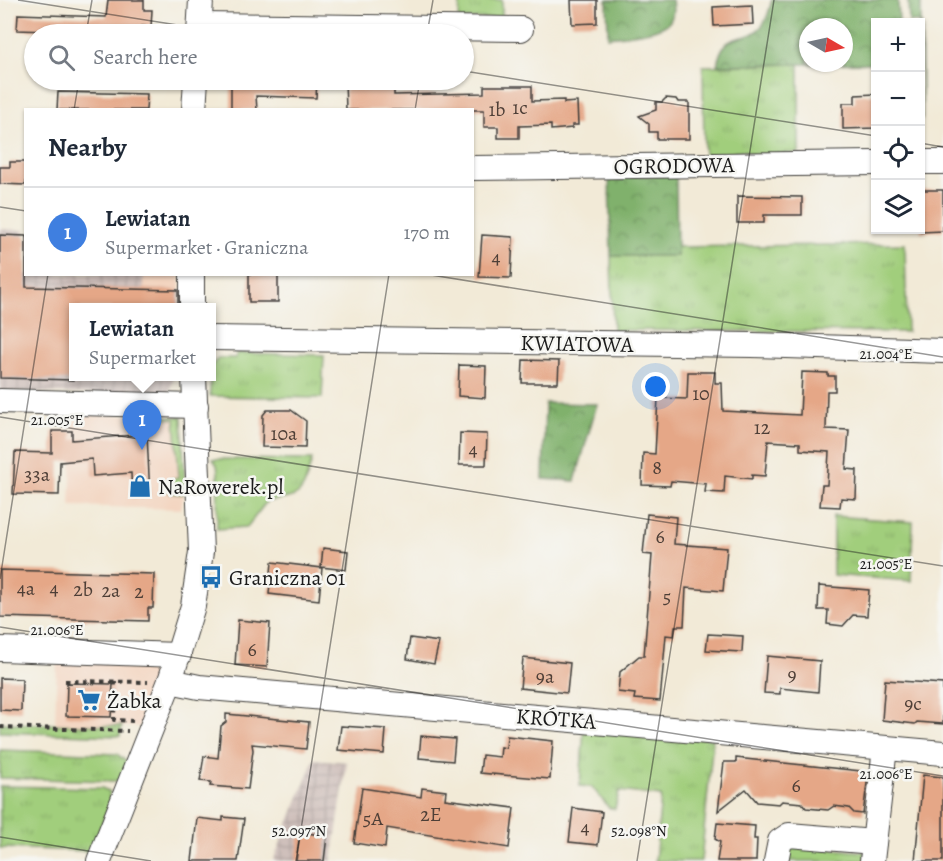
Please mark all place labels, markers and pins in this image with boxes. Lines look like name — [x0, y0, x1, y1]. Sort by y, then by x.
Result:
pin: 1 — [122, 400, 162, 450]
place label: NaRowerek.pl — [158, 472, 284, 502]
shop icon: NaRowerek.pl — [127, 473, 153, 499]
place label: Graniczna 01 — [229, 563, 345, 593]
bus stop icon: Graniczna 01 — [198, 564, 224, 590]
place label: Żabka — [107, 686, 162, 716]
supermarket icon: Żabka — [76, 687, 102, 713]

